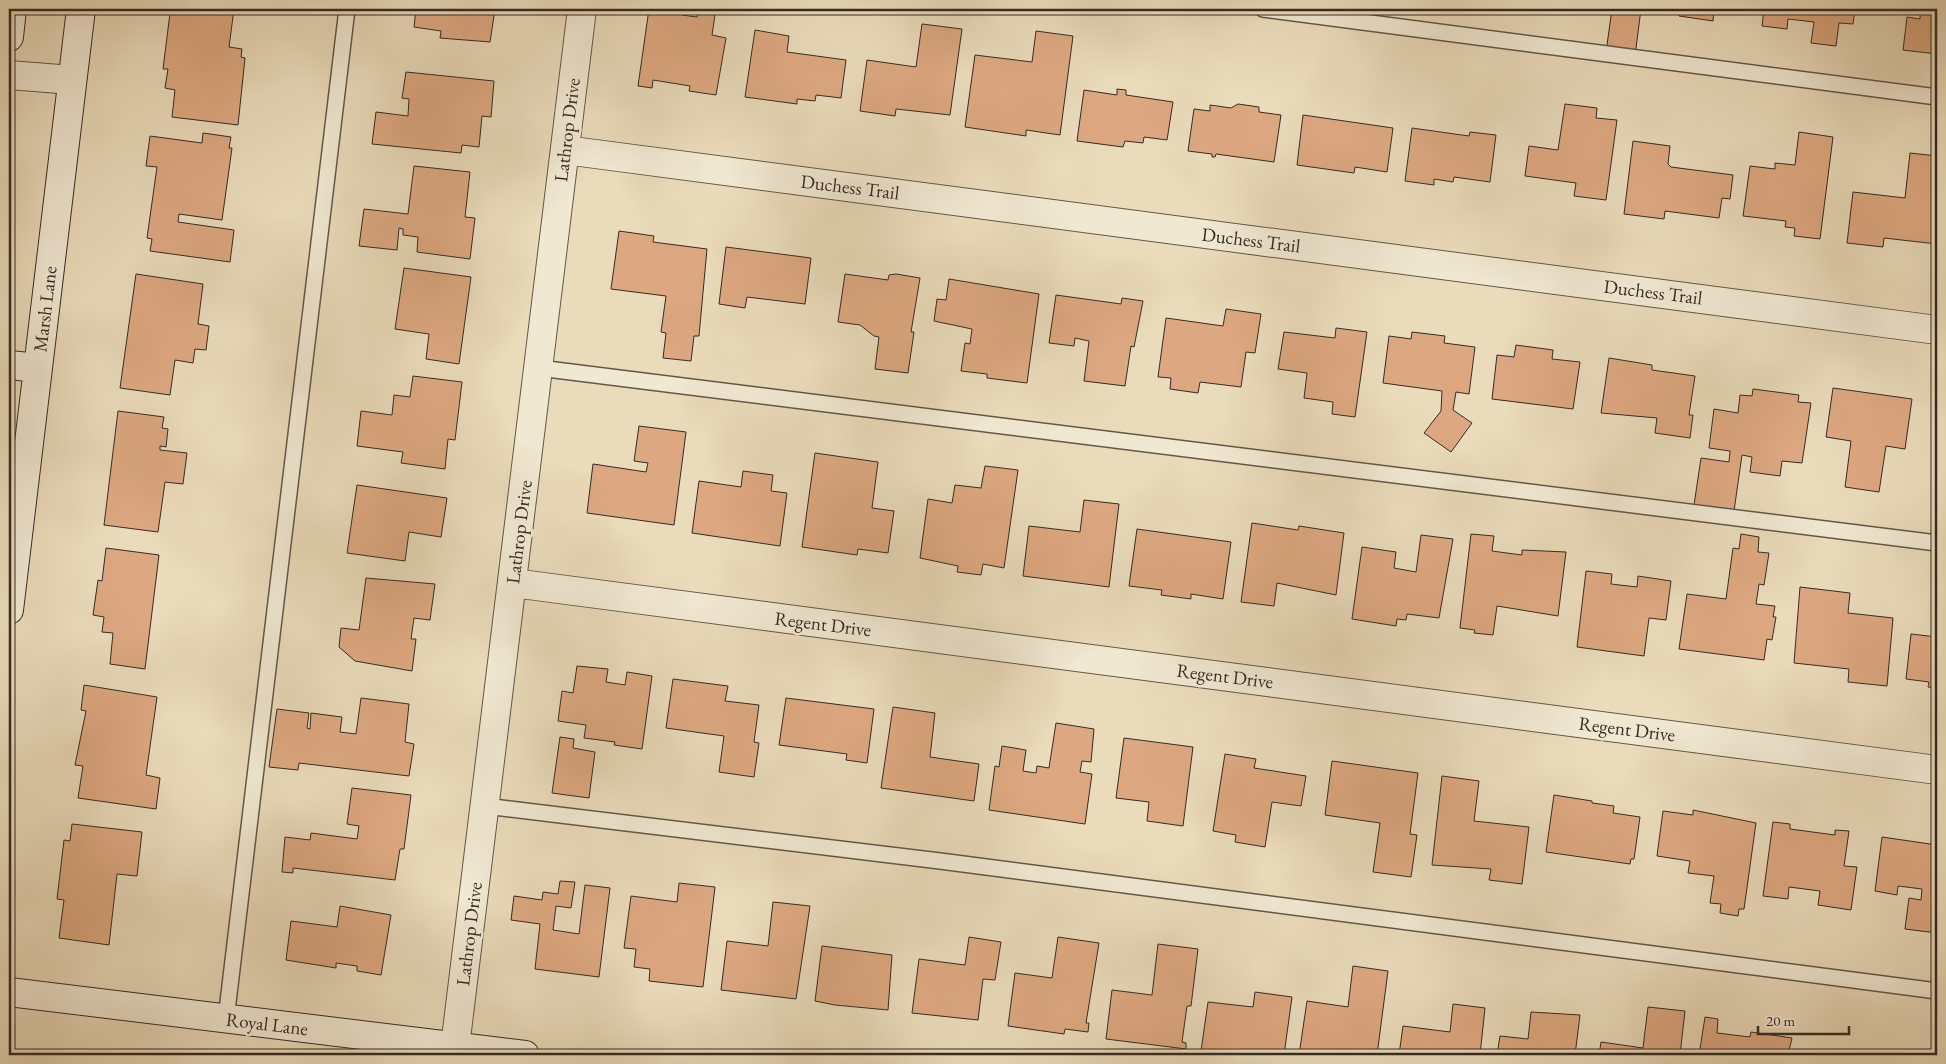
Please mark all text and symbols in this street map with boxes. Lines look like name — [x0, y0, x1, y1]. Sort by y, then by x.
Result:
street label: Lathrop Drive — [548, 77, 586, 183]
street label: Duchess Trail — [799, 169, 901, 206]
street label: Duchess Trail — [1200, 222, 1302, 259]
street label: Marsh Lane — [27, 265, 63, 353]
street label: Duchess Trail — [1602, 274, 1704, 311]
street label: Lathrop Drive — [500, 479, 538, 585]
street label: Regent Drive — [773, 606, 873, 642]
street label: Regent Drive — [1175, 658, 1275, 694]
street label: Regent Drive — [1577, 711, 1677, 747]
street label: Lathrop Drive — [450, 881, 488, 987]
scale bar — [1758, 1004, 1850, 1036]
street label: Royal Lane — [224, 1007, 310, 1041]
text: 20 m — [1766, 1011, 1795, 1030]

